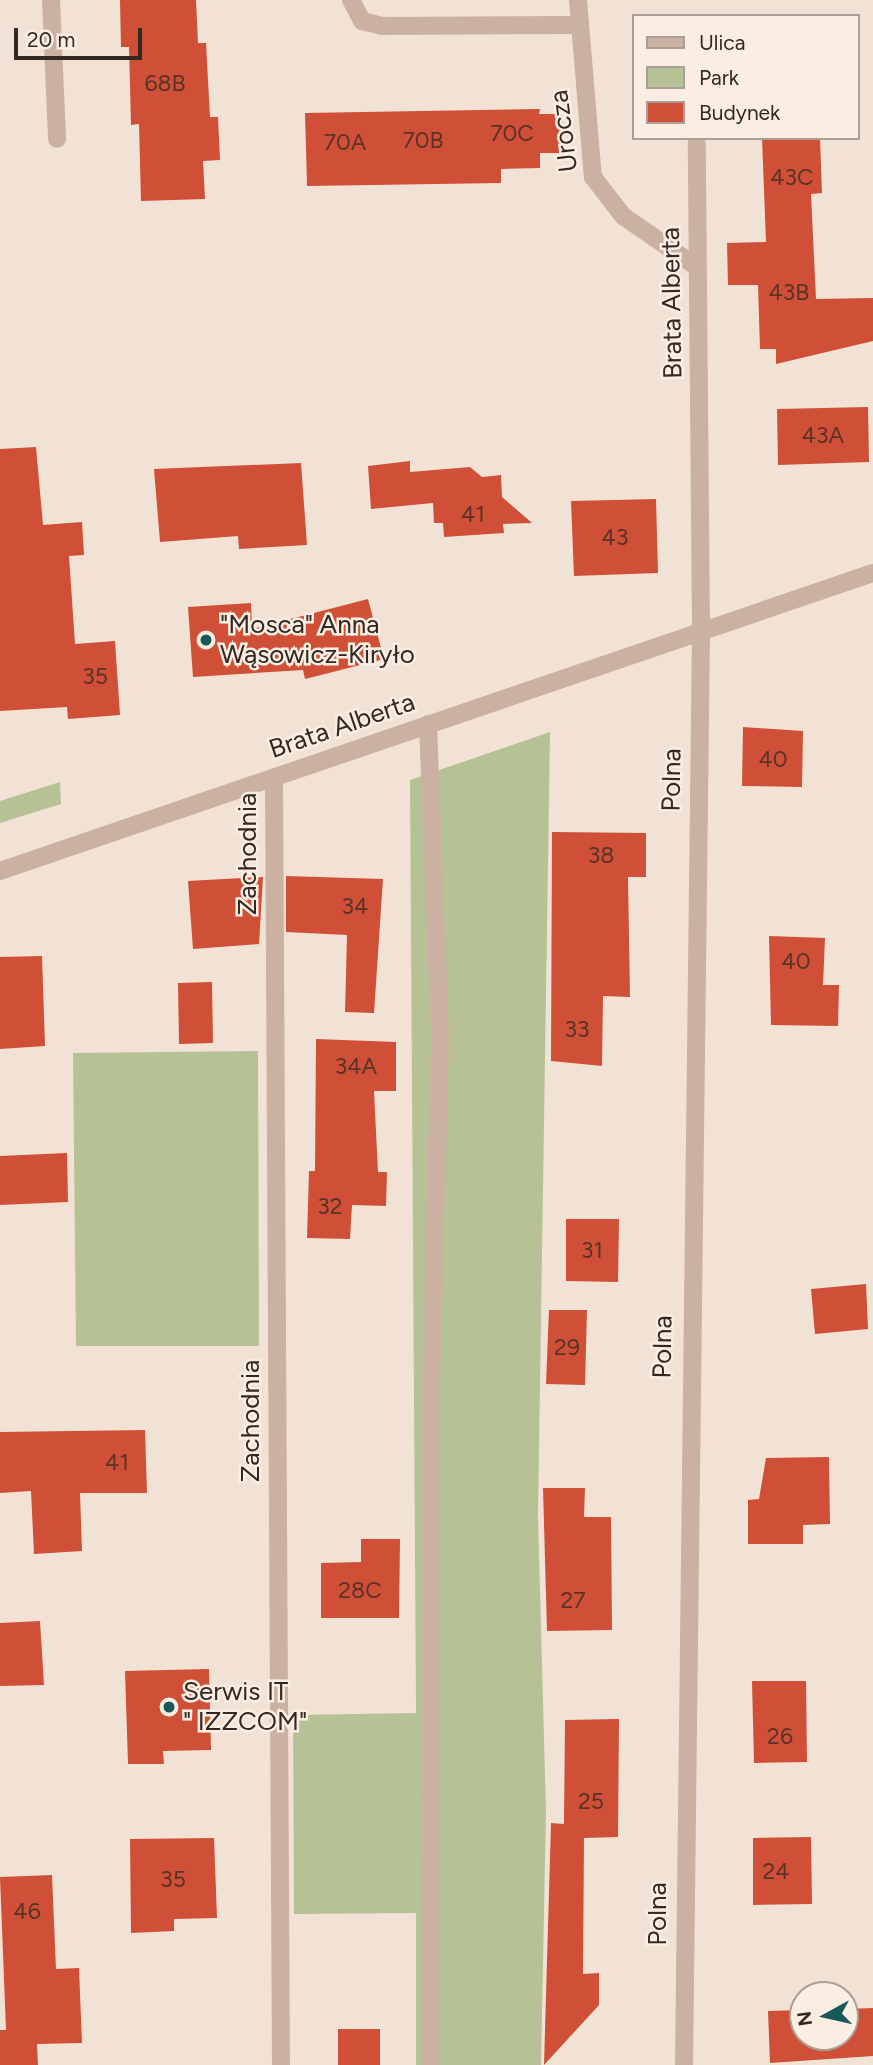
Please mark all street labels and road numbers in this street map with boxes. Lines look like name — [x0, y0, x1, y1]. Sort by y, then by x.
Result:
street label: Urocza — [543, 88, 585, 174]
street label: Brata Alberta — [655, 227, 689, 379]
street label: Brata Alberta — [265, 687, 419, 765]
street label: Polna — [656, 748, 688, 812]
street label: Zachodnia — [232, 793, 264, 915]
street label: Polna — [647, 1315, 679, 1379]
street label: Zachodnia — [235, 1360, 267, 1482]
street label: Polna — [642, 1882, 674, 1946]

